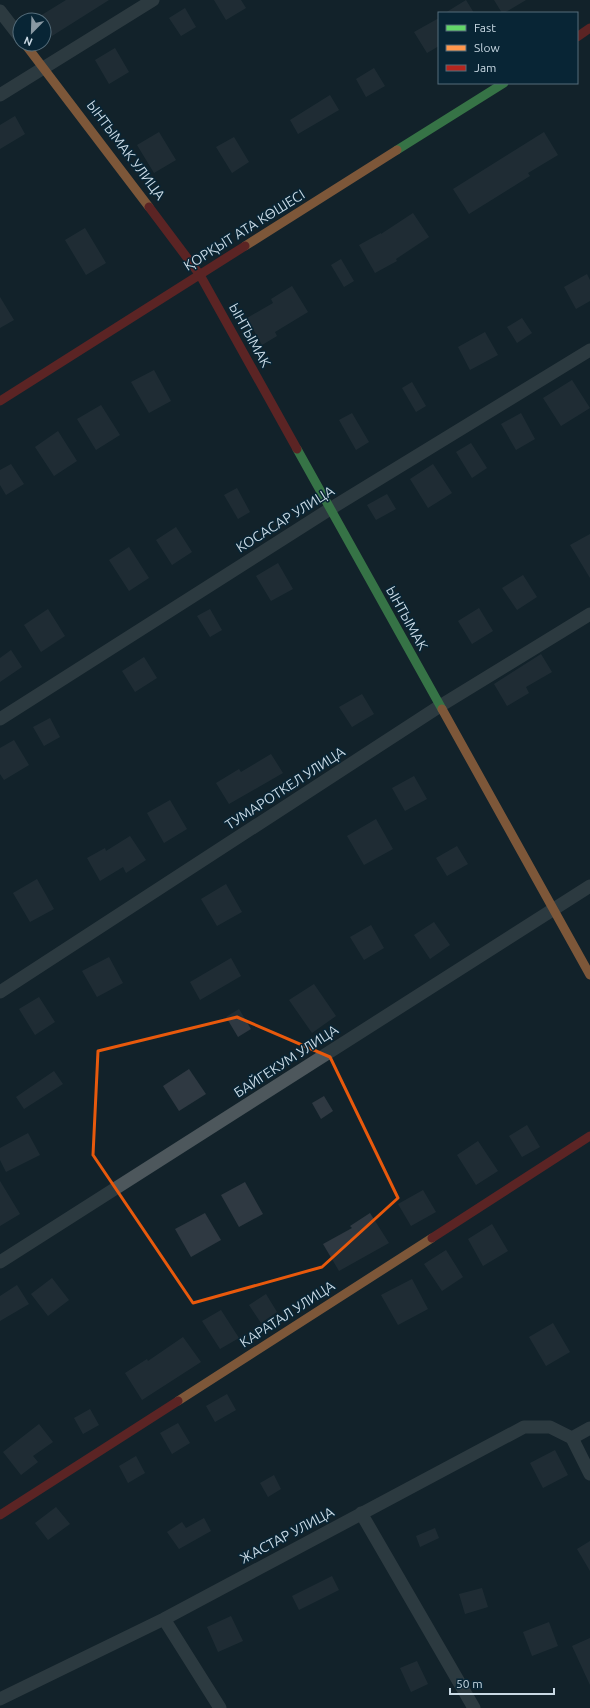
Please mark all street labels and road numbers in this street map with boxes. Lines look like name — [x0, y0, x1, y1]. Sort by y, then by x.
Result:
street label: ЫНТЫМАК УЛИЦА — [83, 97, 169, 203]
street label: ҚОРҚЫТ АТА КӨШЕСІ — [180, 186, 308, 274]
street label: ЫНТЫМАК — [226, 300, 274, 370]
street label: КОСАСАР УЛИЦА — [233, 482, 337, 556]
street label: ЫНТЫМАК — [383, 583, 431, 653]
street label: ТУМАРОТКЕЛ УЛИЦА — [222, 743, 348, 833]
street label: БАЙГЕКУМ УЛИЦА — [230, 1021, 341, 1101]
street label: КАРАТАЛ УЛИЦА — [237, 1277, 337, 1351]
street label: ЖАСТАР УЛИЦА — [237, 1503, 337, 1567]

